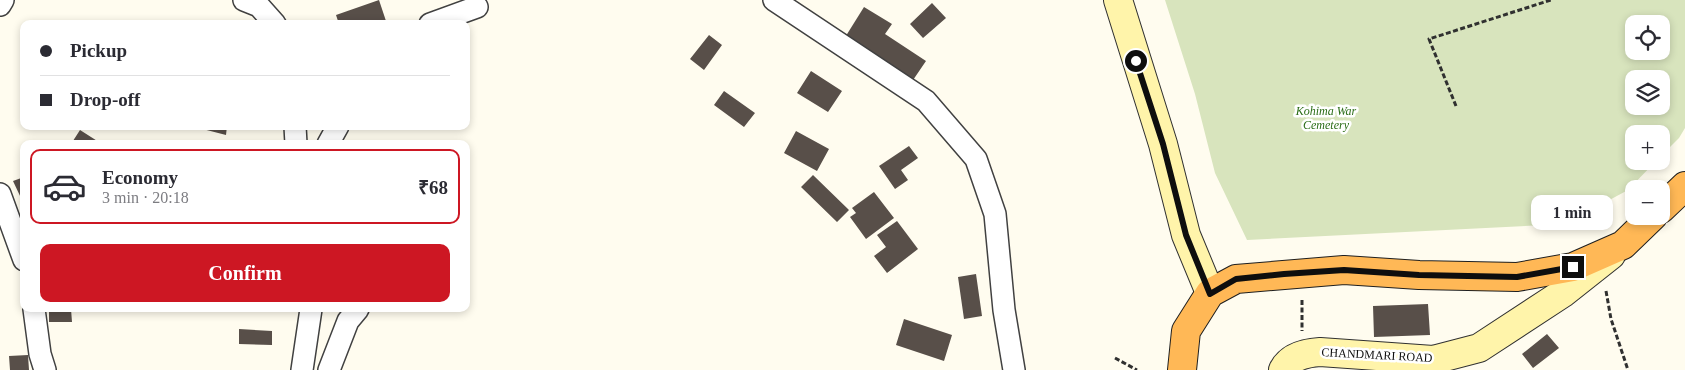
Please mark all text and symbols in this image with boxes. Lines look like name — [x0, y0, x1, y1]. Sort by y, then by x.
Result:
map controls — [1625, 15, 1670, 225]
button: locate — [1625, 15, 1670, 60]
text: Pickup — [70, 40, 127, 61]
route start — [1125, 50, 1147, 72]
button: layers — [1625, 70, 1670, 115]
text: Drop-off — [70, 89, 140, 110]
park label: Kohima War Cemetery — [1295, 104, 1357, 132]
button: + — [1625, 125, 1670, 170]
icon: car — [42, 164, 87, 209]
text: Economy — [102, 167, 178, 188]
text: ₹68 — [418, 177, 448, 198]
button: − — [1625, 180, 1670, 225]
text: 3 min · 20:18 — [102, 189, 189, 206]
callout: 1 min — [1532, 194, 1614, 230]
text: 1 min — [1553, 204, 1591, 221]
button: Confirm — [40, 244, 450, 302]
route end — [1562, 256, 1584, 278]
street label: CHANDMARI ROAD — [1321, 345, 1433, 365]

